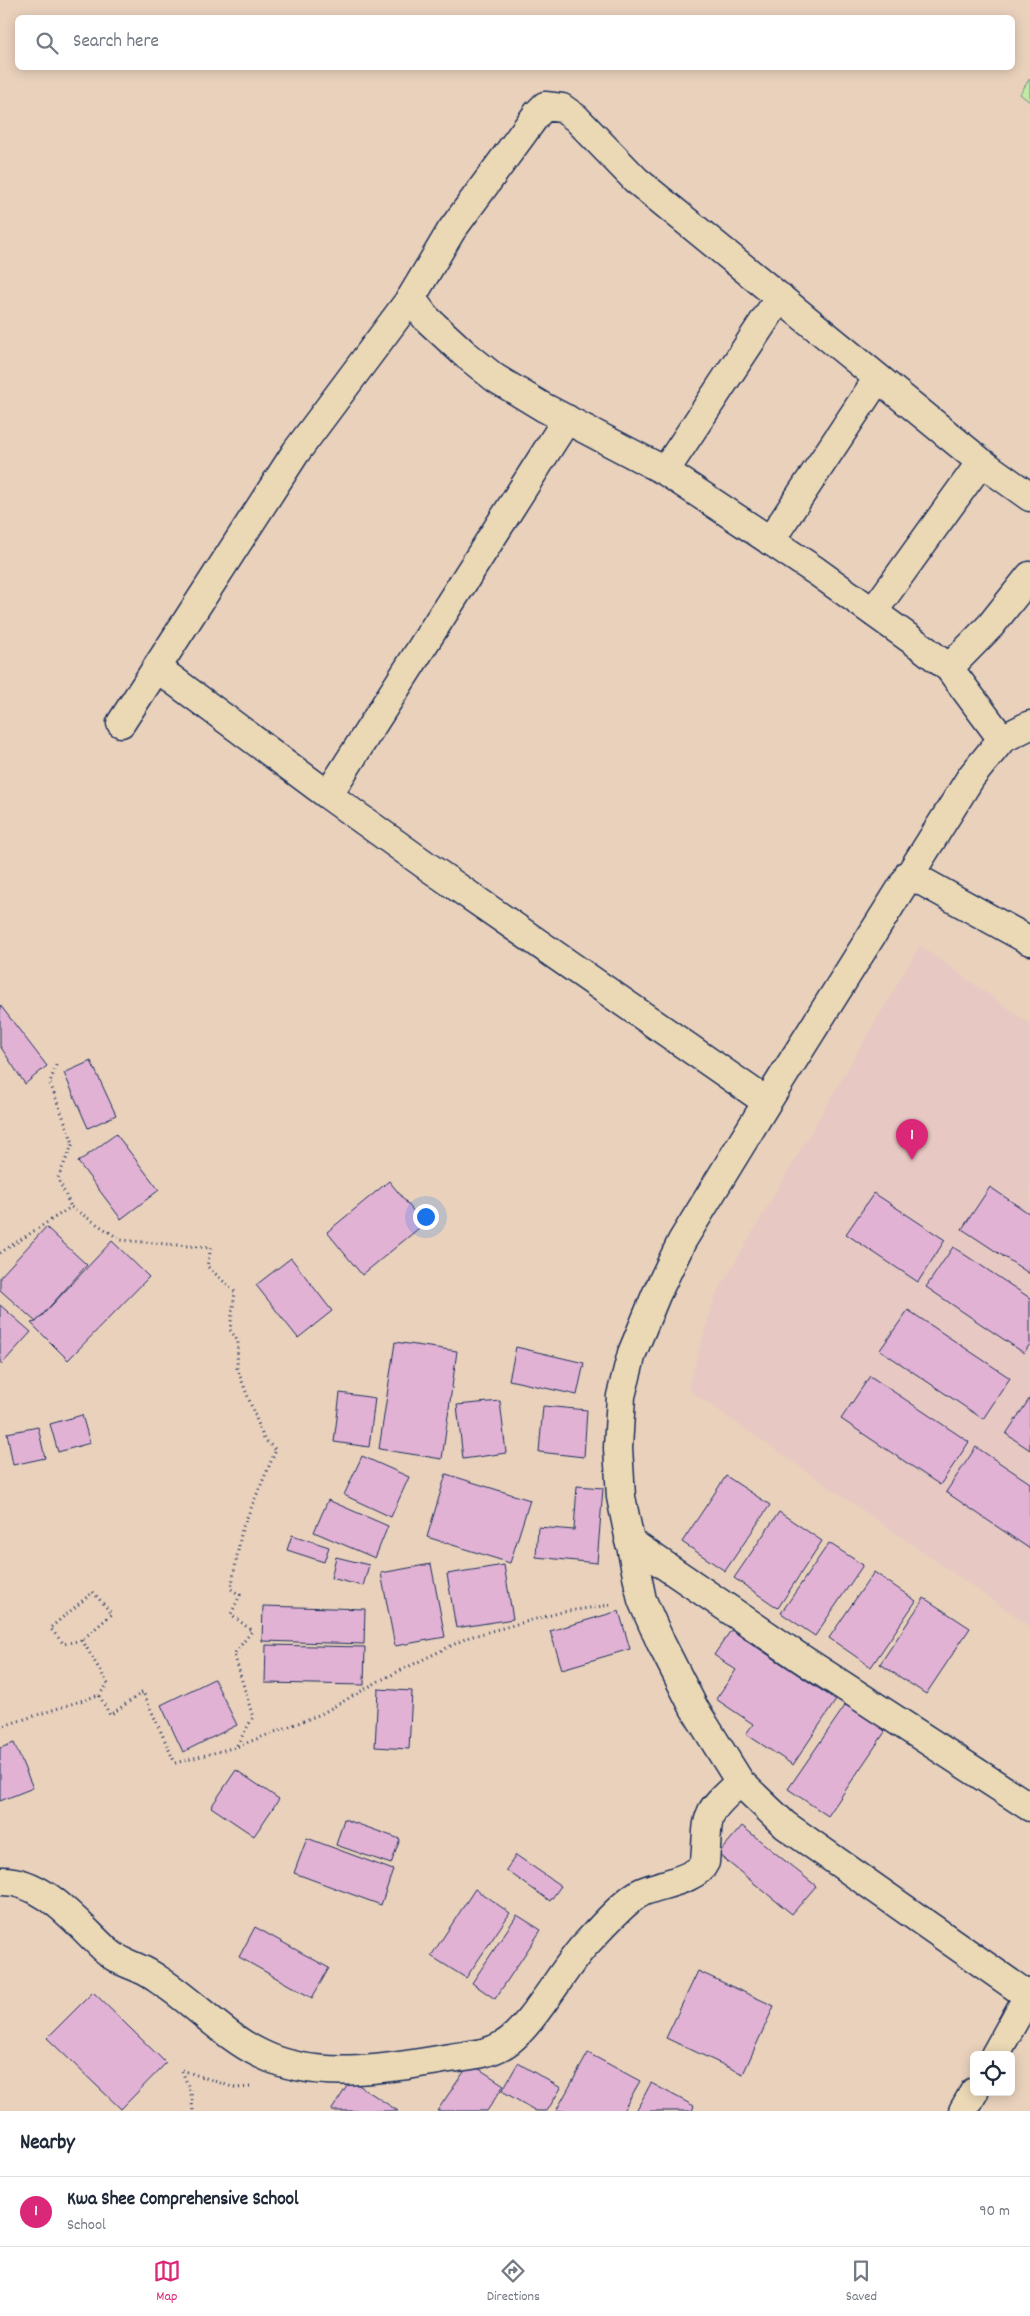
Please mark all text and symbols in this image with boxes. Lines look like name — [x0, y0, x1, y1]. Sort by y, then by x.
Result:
search box — [15, 15, 1015, 70]
icon: search — [33, 29, 61, 57]
text: Search here — [73, 29, 159, 56]
pin: 1 — [896, 1119, 928, 1160]
your location — [413, 1204, 439, 1230]
map controls — [970, 2051, 1015, 2096]
button: locate — [970, 2051, 1015, 2096]
text: Nearby — [20, 2129, 75, 2159]
text: Kwa Shee Comprehensive School — [67, 2187, 299, 2214]
text: 1 — [34, 2200, 38, 2223]
text: 90 m — [979, 2200, 1010, 2223]
text: School — [67, 2214, 106, 2237]
tab: Map — [153, 2257, 181, 2307]
tab: Directions — [487, 2257, 540, 2307]
tab: Saved — [846, 2257, 877, 2307]

